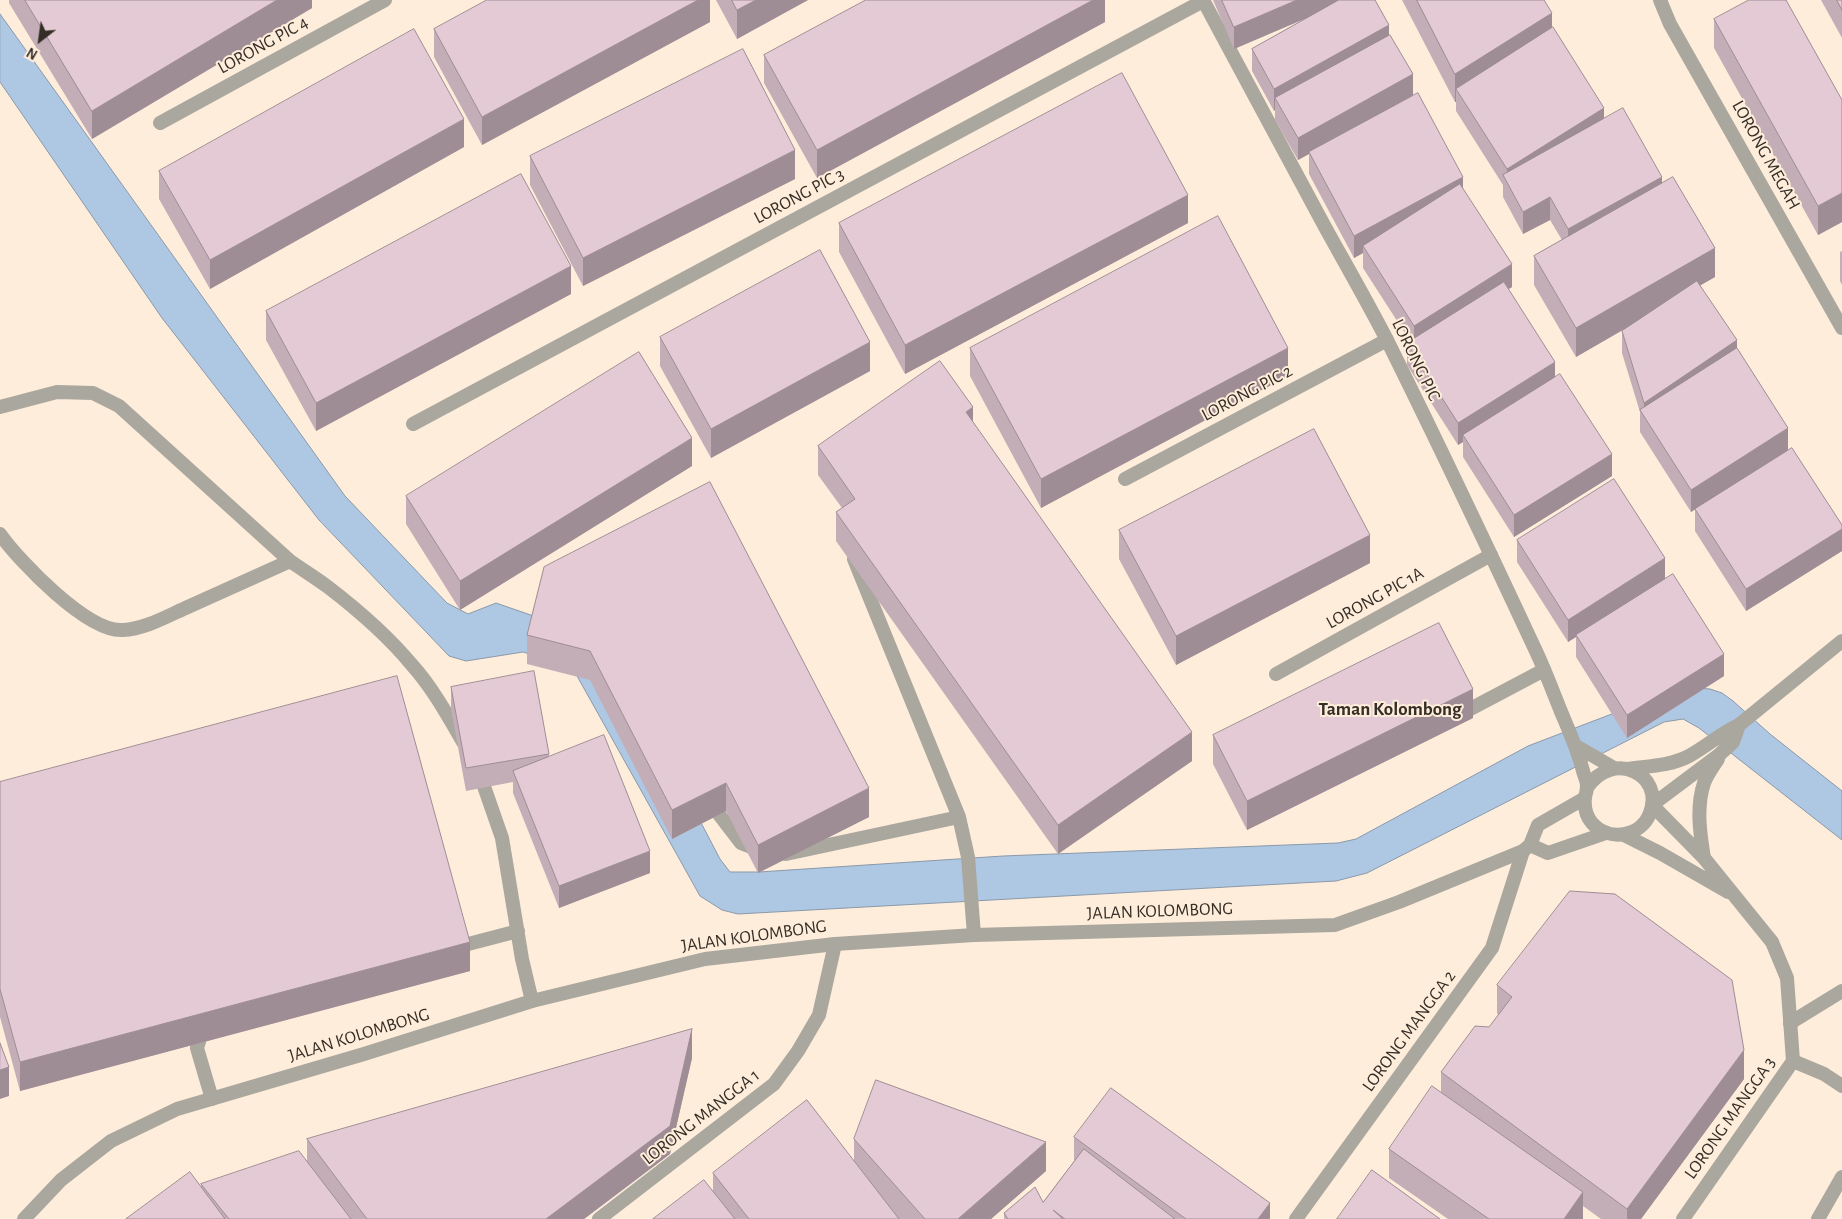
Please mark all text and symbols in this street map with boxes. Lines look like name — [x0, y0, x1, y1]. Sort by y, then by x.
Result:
street label: LORONG PIC 4 — [214, 11, 312, 79]
north arrow — [15, 15, 65, 65]
text: N — [25, 44, 40, 61]
street label: LORONG MEGAH — [1727, 97, 1805, 213]
street label: LORONG PIC 3 — [750, 163, 848, 229]
street label: LORONG PIC — [1387, 315, 1445, 405]
street label: LORONG PIC 2 — [1198, 360, 1296, 426]
street label: LORONG PIC 1A — [1322, 562, 1428, 634]
district label: Taman Kolombong — [1318, 698, 1462, 720]
street label: JALAN KOLOMBONG — [1086, 898, 1234, 924]
street label: JALAN KOLOMBONG — [680, 915, 828, 957]
street label: LORONG MANGGA 2 — [1358, 966, 1460, 1096]
street label: JALAN KOLOMBONG — [286, 1003, 432, 1067]
street label: LORONG MANGGA 3 — [1680, 1053, 1780, 1183]
street label: LORONG MANGGA 1 — [638, 1064, 764, 1170]

